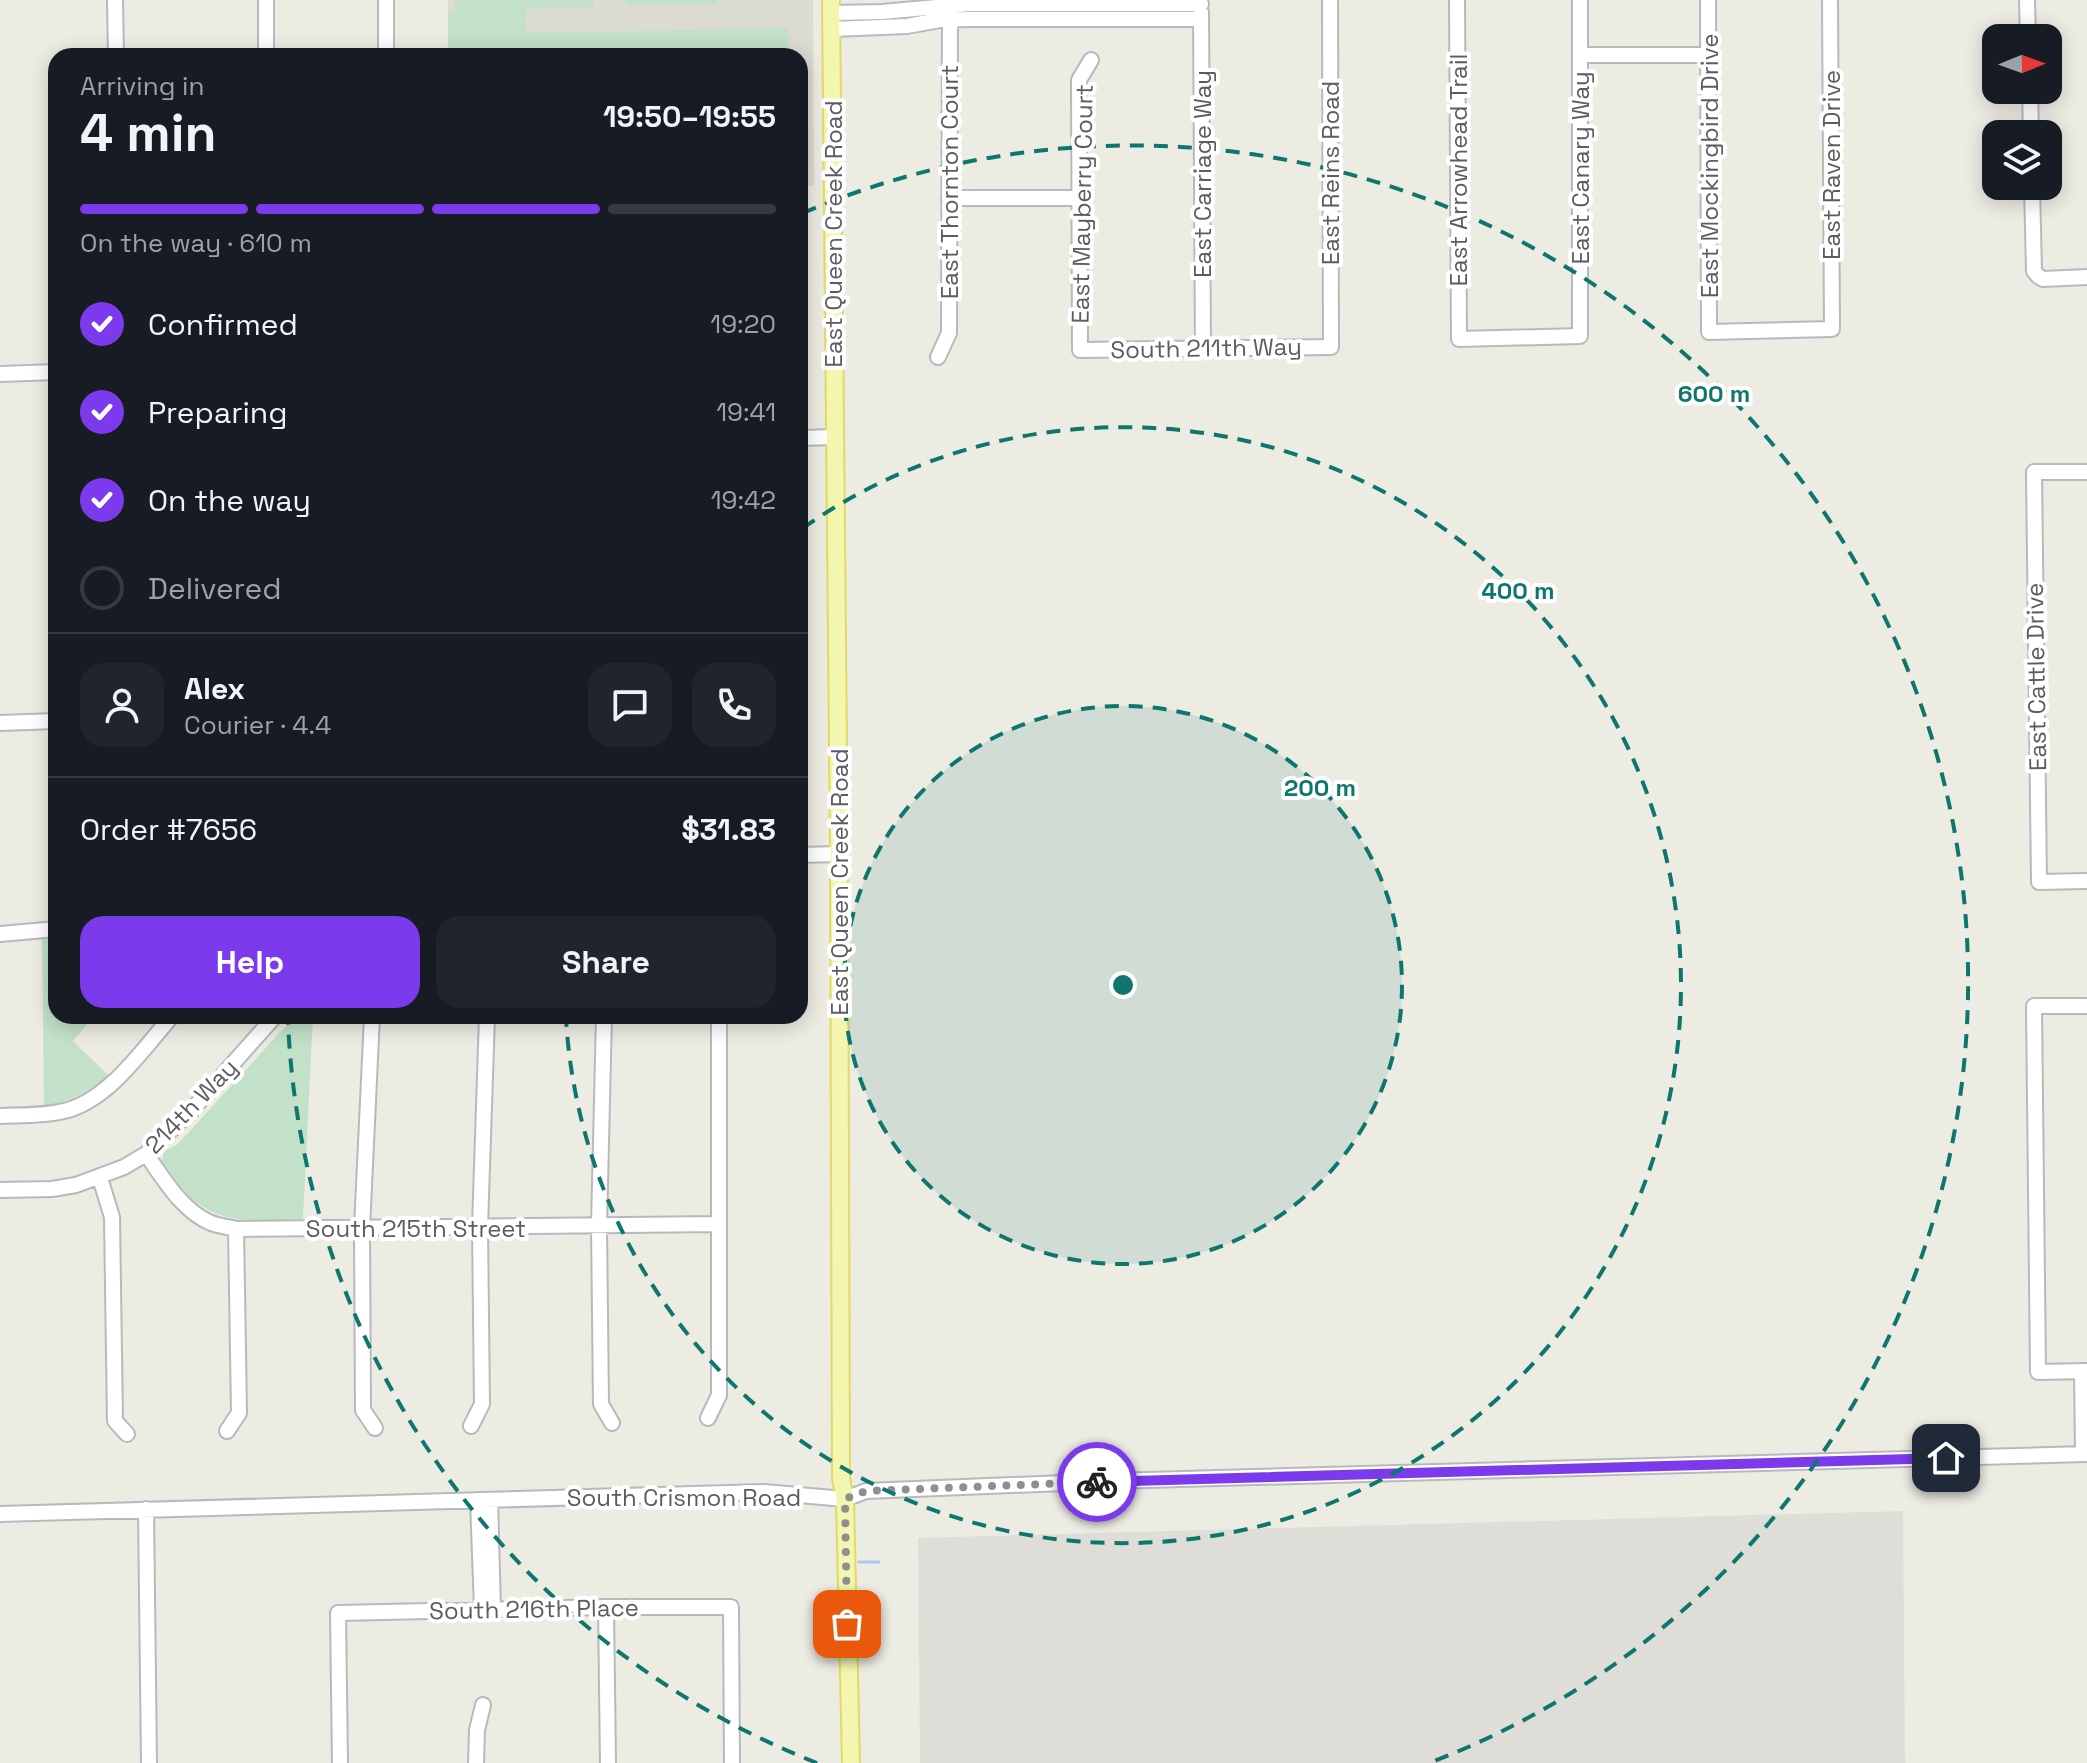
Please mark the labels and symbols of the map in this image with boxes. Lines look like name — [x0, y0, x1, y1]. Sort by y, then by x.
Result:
north arrow — [1982, 24, 2062, 104]
street label: East Mockingbird Drive — [1694, 34, 1725, 298]
street label: East Arrowhead Trail — [1443, 54, 1474, 286]
street label: East Thornton Court — [934, 65, 965, 299]
street label: East Carriage Way — [1187, 70, 1218, 278]
street label: East Raven Drive — [1816, 70, 1847, 260]
street label: East Canary Way — [1565, 71, 1596, 265]
street label: East Reins Road — [1315, 81, 1346, 265]
street label: East Mayberry Court — [1064, 84, 1100, 324]
street label: East Queen Creek Road — [818, 100, 849, 368]
street label: South 211th Way — [1110, 331, 1302, 365]
text: 600 m — [1678, 378, 1750, 409]
text: 400 m — [1482, 575, 1554, 606]
street label: East Cattle Drive — [2019, 582, 2053, 772]
street label: East Queen Creek Road — [824, 748, 855, 1016]
text: 200 m — [1284, 772, 1356, 803]
centre of rings — [1109, 971, 1137, 999]
street label: 214th Way — [138, 1052, 244, 1160]
street label: South 215th Street — [306, 1213, 526, 1244]
pin — [1912, 1424, 1980, 1492]
courier — [1057, 1442, 1137, 1522]
street label: South Crismon Road — [567, 1482, 801, 1513]
pin — [813, 1590, 881, 1658]
street label: South 216th Place — [429, 1592, 639, 1626]

